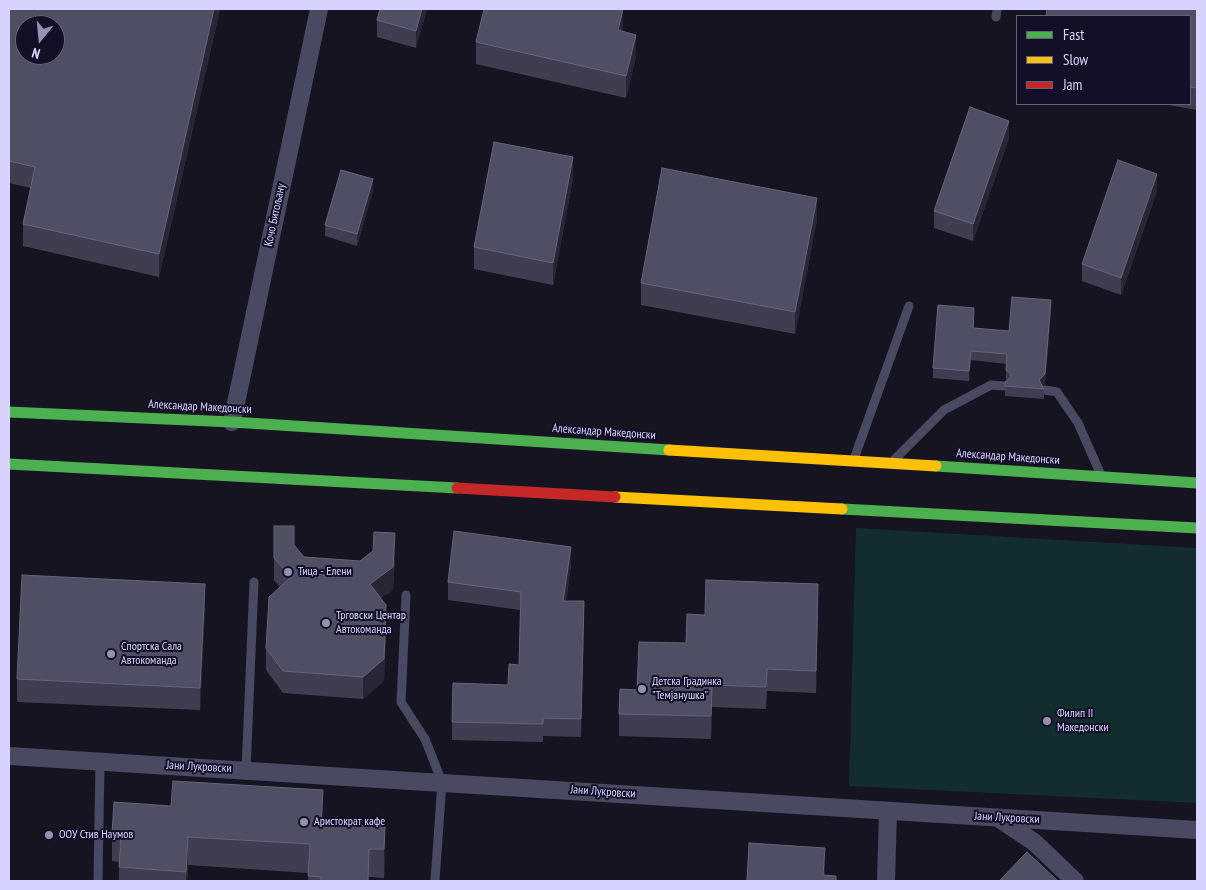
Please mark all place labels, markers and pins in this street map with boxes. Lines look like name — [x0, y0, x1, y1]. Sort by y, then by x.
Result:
place label: Тица - Елени — [298, 565, 352, 579]
marker: Тица - Елени — [282, 566, 294, 578]
place label: Трговски Центар Автокоманда — [336, 609, 406, 637]
marker: Трговски Центар Автокоманда — [320, 617, 332, 629]
place label: Спортска Сала Автокоманда — [121, 640, 182, 668]
marker: Спортска Сала Автокоманда — [105, 648, 117, 660]
place label: Детска Градинка "Темјанушка" — [652, 675, 722, 703]
marker: Детска Градинка "Темјанушка" — [636, 683, 648, 695]
place label: Филип II Македонски — [1057, 707, 1109, 735]
marker: Филип II Македонски — [1041, 715, 1053, 727]
place label: Аристократ кафе — [314, 815, 385, 829]
marker: Аристократ кафе — [298, 816, 310, 828]
place label: ООУ Стив Наумов — [59, 828, 133, 842]
marker: ООУ Стив Наумов — [43, 829, 55, 841]

